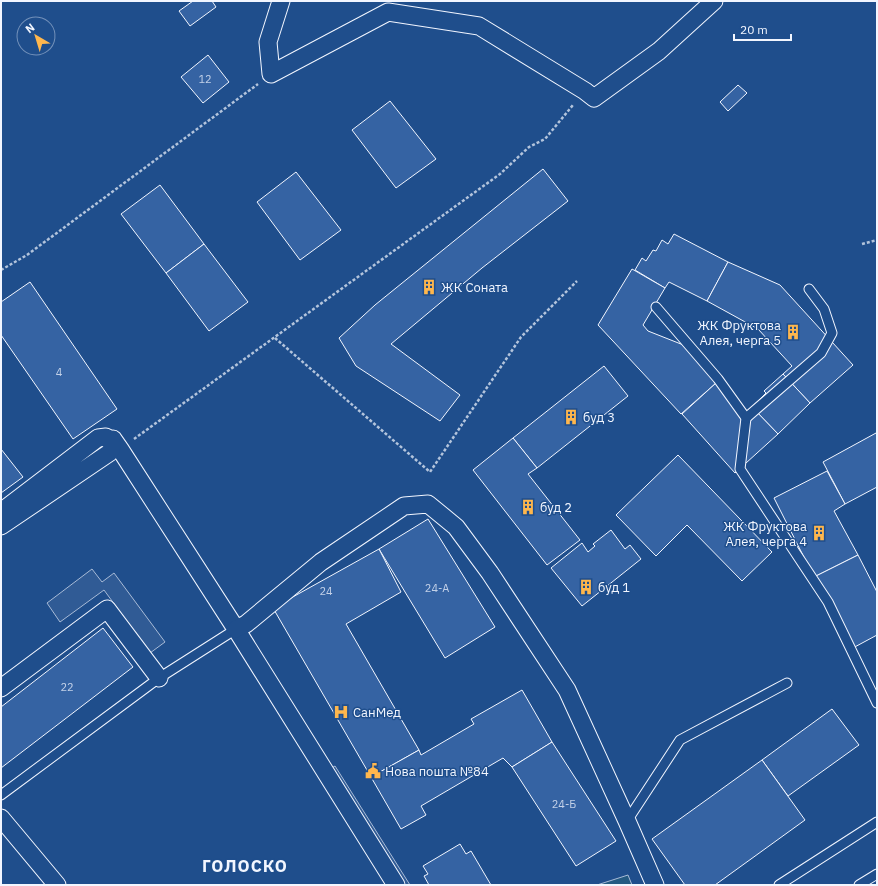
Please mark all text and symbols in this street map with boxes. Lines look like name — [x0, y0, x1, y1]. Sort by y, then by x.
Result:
north arrow — [16, 16, 56, 56]
scale bar — [734, 16, 791, 42]
text: N — [22, 20, 37, 36]
text: 20 m — [740, 22, 768, 37]
house number: 12 — [198, 72, 212, 86]
building icon: ЖК Соната — [420, 278, 438, 296]
place label: ЖК Соната — [441, 279, 508, 296]
place label: ЖК Фруктова Алея, черга 5 — [697, 317, 781, 349]
building icon: ЖК Фруктова Алея, черга 5 — [784, 323, 802, 341]
house number: 4 — [56, 365, 63, 379]
building icon: буд 3 — [562, 408, 580, 426]
place label: буд 3 — [583, 409, 615, 426]
building icon: буд 2 — [519, 498, 537, 516]
place label: буд 2 — [540, 499, 572, 516]
place label: ЖК Фруктова Алея, черга 4 — [723, 518, 807, 550]
building icon: ЖК Фруктова Алея, черга 4 — [810, 524, 828, 542]
building icon: буд 1 — [577, 578, 595, 596]
place label: буд 1 — [598, 579, 630, 596]
house number: 24-А — [425, 581, 449, 595]
house number: 24 — [319, 584, 333, 598]
house number: 22 — [60, 680, 74, 694]
hospital icon: СанМед — [332, 703, 350, 721]
place label: СанМед — [353, 704, 401, 721]
public building icon: Нова пошта №84 — [364, 762, 382, 780]
place label: Нова пошта №84 — [385, 763, 489, 780]
house number: 24-Б — [552, 797, 576, 811]
district label: ГОЛОСКО — [202, 855, 288, 877]

